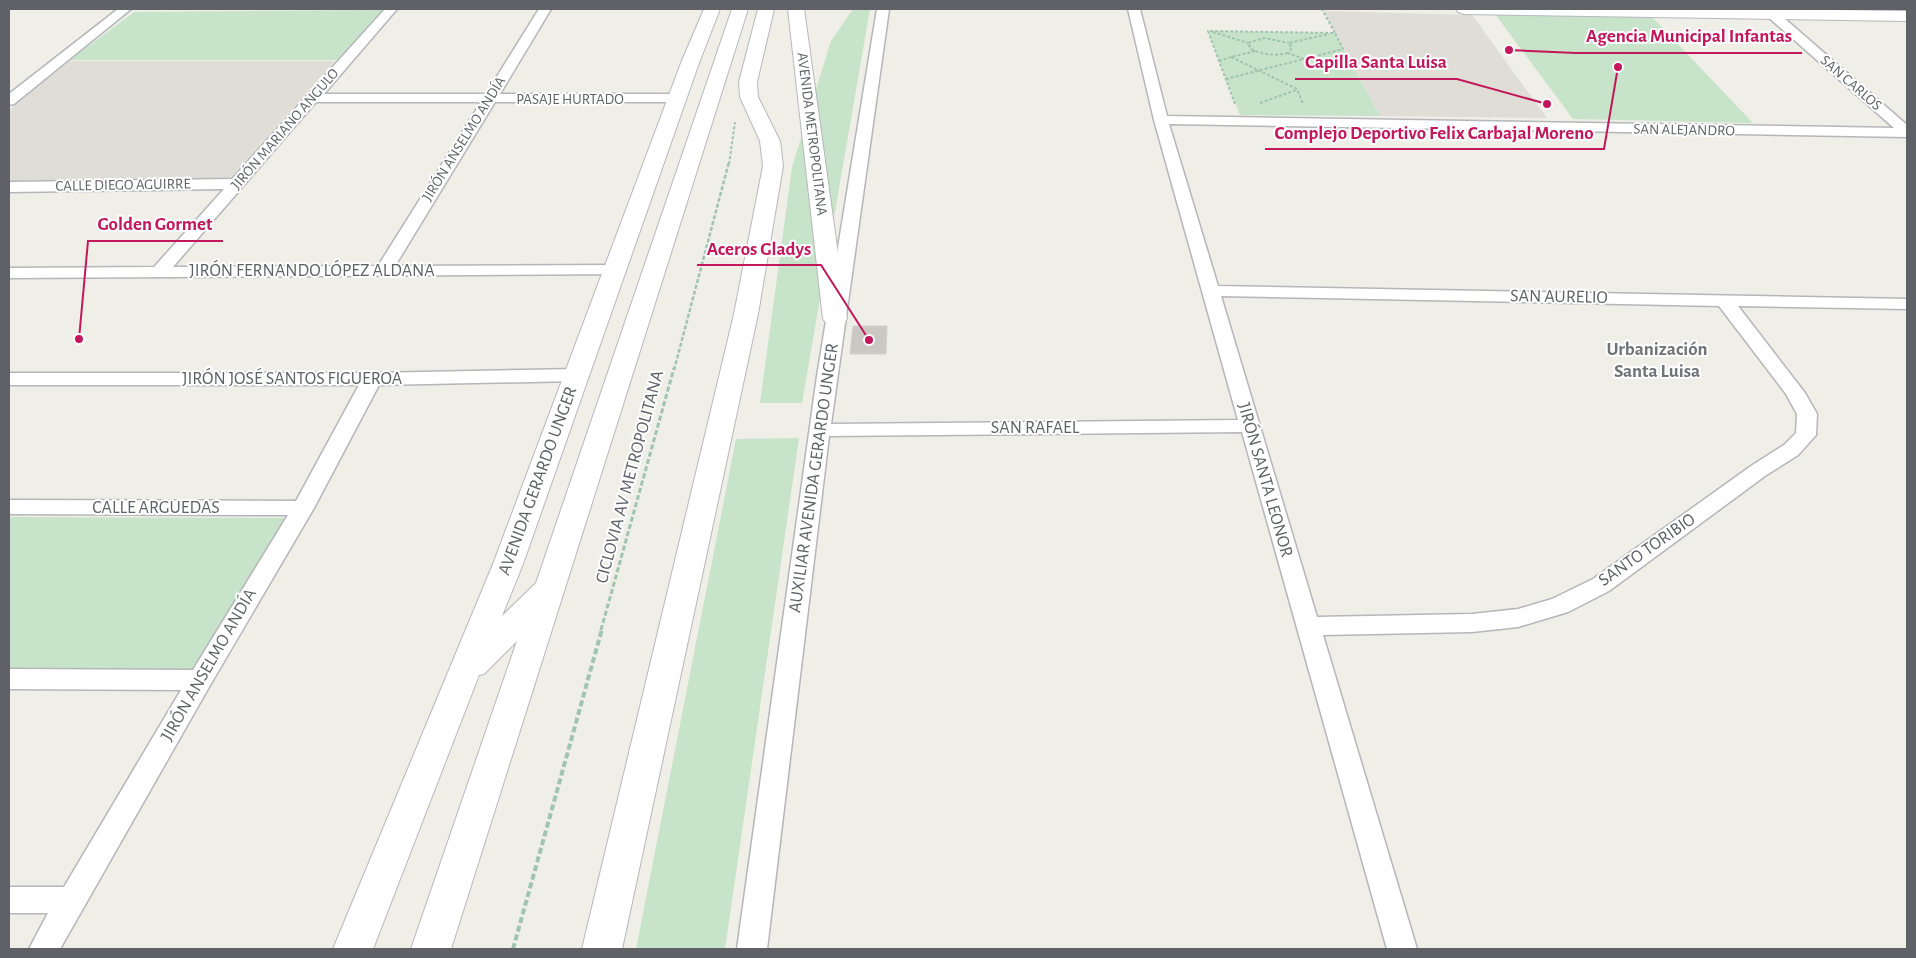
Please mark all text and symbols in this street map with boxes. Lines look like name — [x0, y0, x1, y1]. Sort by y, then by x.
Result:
callout: Agencia Municipal Infantas — [1576, 19, 1802, 53]
text: Agencia Municipal Infantas — [1586, 27, 1792, 46]
callout: Capilla Santa Luisa — [1295, 45, 1457, 79]
street label: AVENIDA METROPOLITANA — [795, 51, 830, 217]
text: Capilla Santa Luisa — [1305, 53, 1447, 72]
street label: SAN CARLOS — [1818, 53, 1884, 113]
street label: JIRÓN MARIANO ANGULO — [227, 64, 341, 192]
street label: JIRÓN ANSELMO ANDÍA — [418, 73, 509, 204]
street label: PASAJE HURTADO — [516, 92, 624, 107]
callout: Complejo Deportivo Felix Carbajal Moreno — [1265, 115, 1604, 149]
street label: SAN ALEJANDRO — [1633, 122, 1735, 138]
text: Complejo Deportivo Felix Carbajal Moreno — [1274, 124, 1594, 143]
street label: CALLE DIEGO AGUIRRE — [55, 176, 191, 194]
callout: Golden Gormet — [88, 207, 223, 241]
text: Golden Gormet — [98, 215, 213, 234]
callout: Aceros Gladys — [697, 231, 821, 265]
text: Aceros Gladys — [707, 240, 811, 259]
street label: JIRÓN FERNANDO LÓPEZ ALDANA — [189, 259, 435, 280]
street label: SAN AURELIO — [1510, 287, 1608, 307]
district label: Urbanización Santa Luisa — [1606, 340, 1708, 381]
street label: AUXILIAR AVENIDA GERARDO UNGER — [786, 342, 842, 614]
street label: JIRÓN JOSÉ SANTOS FIGUEROA — [182, 367, 403, 388]
street label: CICLOVIA AV METROPOLITANA — [593, 368, 667, 585]
street label: AVENIDA GERARDO UNGER — [495, 384, 581, 578]
street label: JIRÓN SANTA LEONOR — [1234, 400, 1299, 559]
street label: SAN RAFAEL — [991, 419, 1080, 437]
street label: CALLE ARGUEDAS — [92, 499, 220, 517]
street label: SANTO TORIBIO — [1595, 510, 1699, 590]
street label: JIRÓN ANSELMO ANDÍA — [156, 584, 260, 744]

